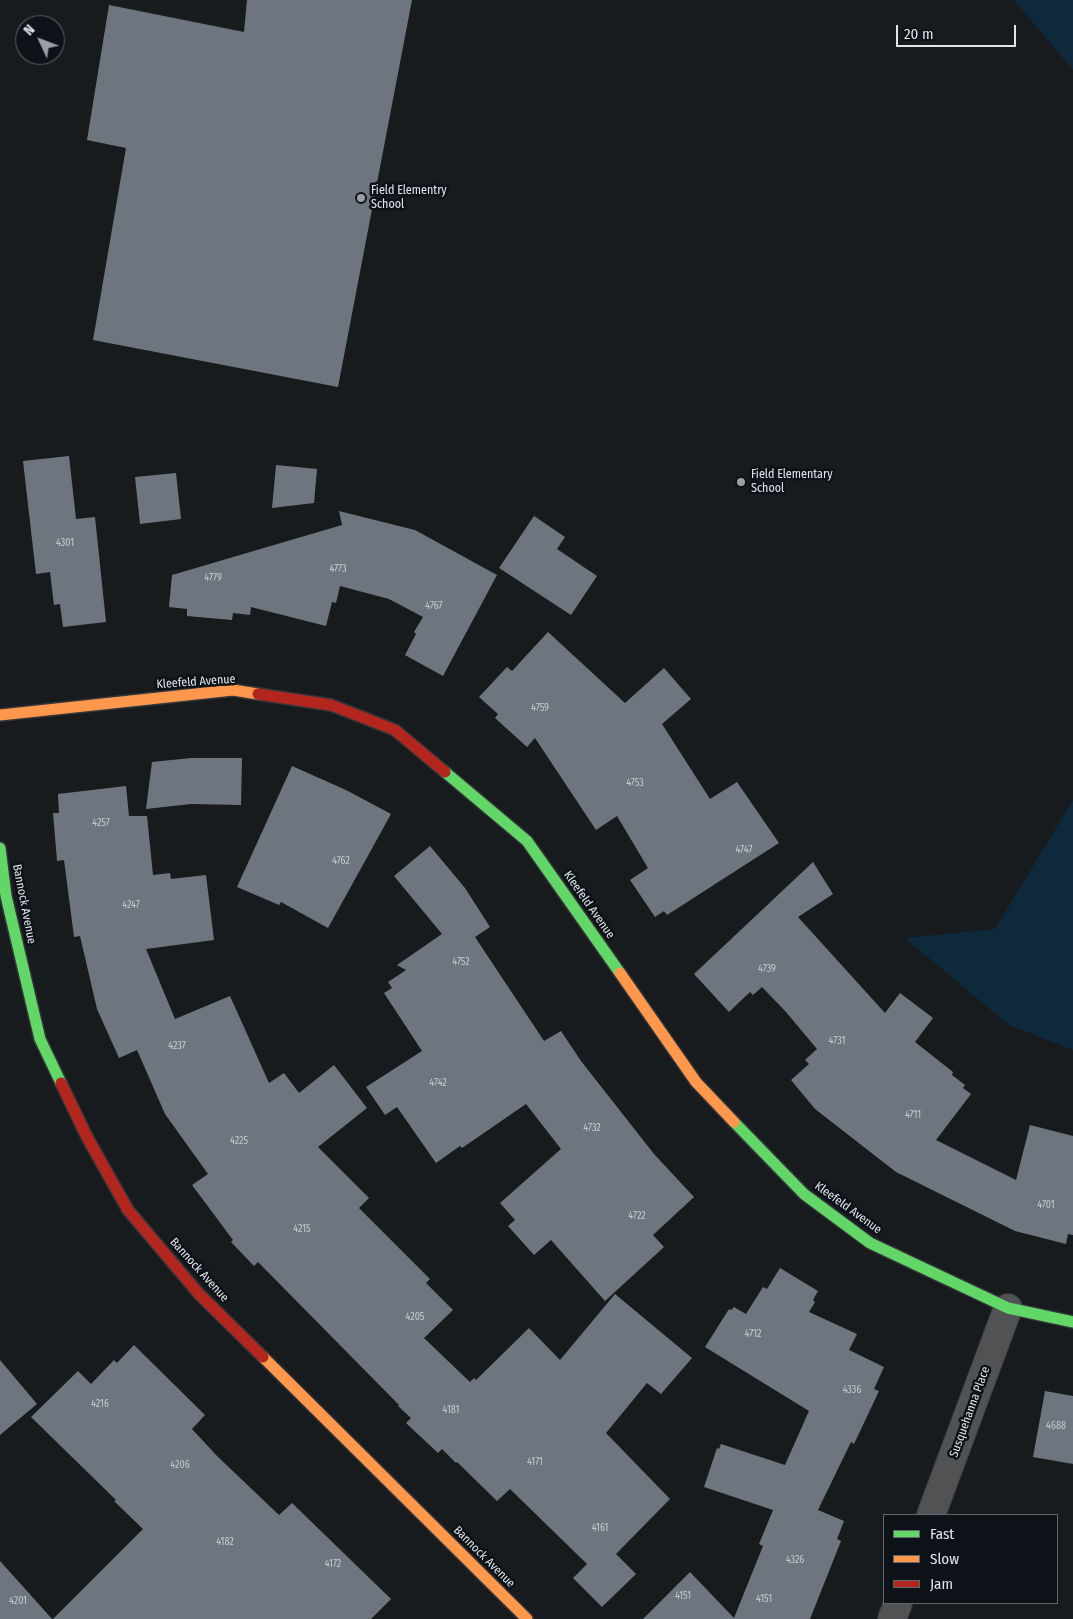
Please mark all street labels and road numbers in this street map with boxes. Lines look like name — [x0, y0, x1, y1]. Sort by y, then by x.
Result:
street label: Kleefeld Avenue — [156, 672, 236, 692]
street label: Bannock Avenue — [9, 863, 39, 945]
street label: Kleefeld Avenue — [560, 868, 618, 942]
street label: Kleefeld Avenue — [812, 1179, 884, 1237]
street label: Bannock Avenue — [167, 1235, 231, 1305]
street label: Susquehanna Place — [947, 1365, 993, 1459]
street label: Bannock Avenue — [450, 1523, 518, 1591]

